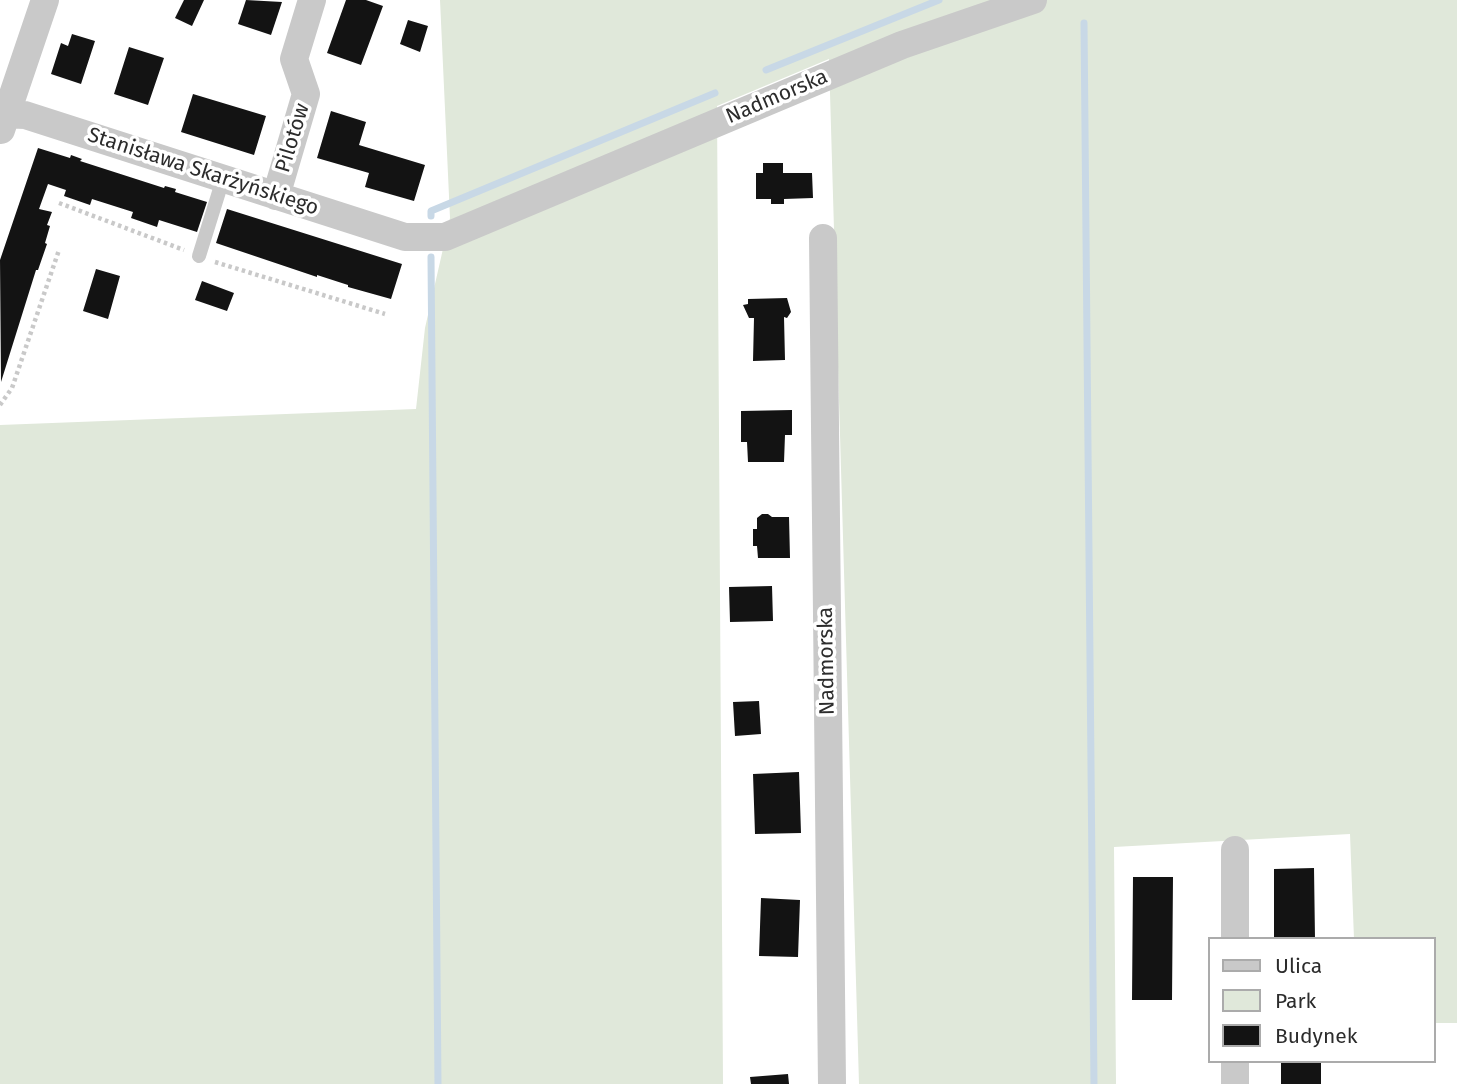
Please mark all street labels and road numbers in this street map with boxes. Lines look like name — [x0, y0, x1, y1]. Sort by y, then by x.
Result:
street label: Nadmorska — [722, 64, 832, 130]
street label: Pilotów — [271, 100, 315, 176]
street label: Stanisława Skarżyńskiego — [84, 123, 322, 221]
street label: Nadmorska — [813, 607, 841, 715]

